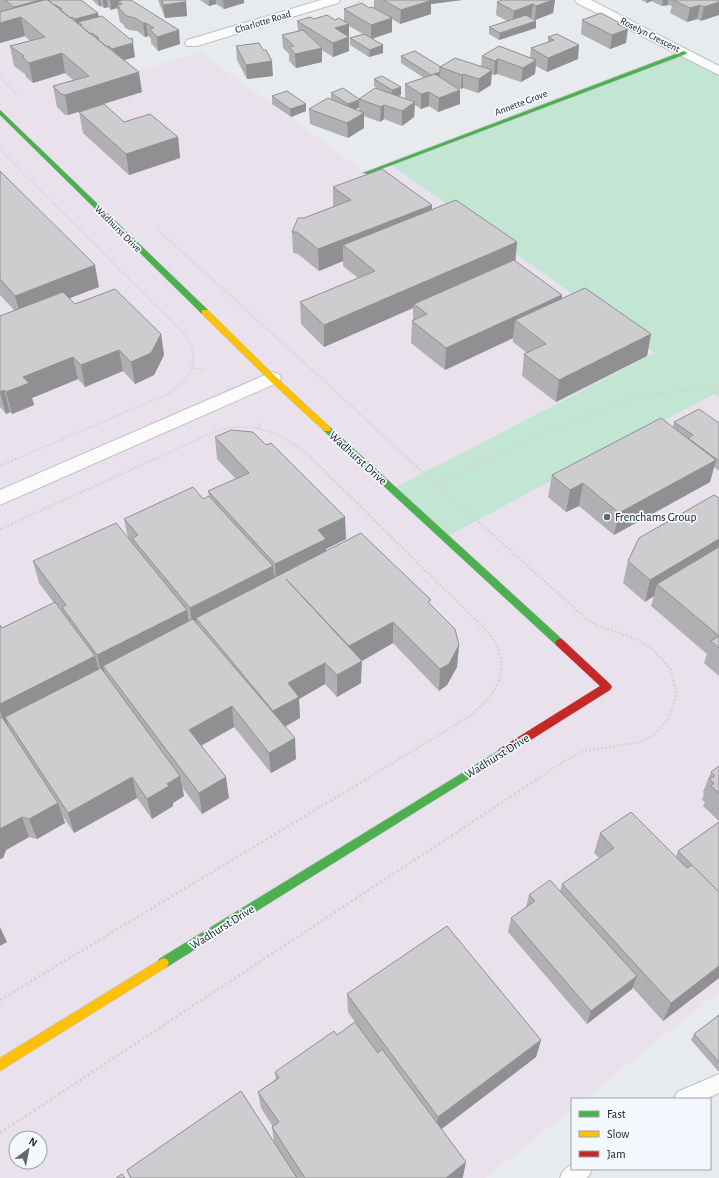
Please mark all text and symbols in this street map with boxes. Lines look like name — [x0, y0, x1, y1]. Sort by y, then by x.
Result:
street label: Charlotte Road — [234, 9, 292, 35]
street label: Roselyn Crescent — [619, 16, 682, 55]
street label: Annette Grove — [493, 88, 549, 118]
street label: Wadhurst Drive — [93, 204, 143, 254]
street label: Wadhurst Drive — [327, 429, 389, 487]
place label: Frenchams Group — [615, 511, 697, 523]
marker: Frenchams Group — [602, 512, 612, 522]
street label: Wadhurst Drive — [463, 732, 531, 780]
street label: Wadhurst Drive — [188, 903, 256, 951]
legend — [571, 1098, 711, 1170]
text: Fast — [607, 1108, 626, 1120]
text: Slow — [607, 1128, 629, 1140]
north arrow — [8, 1130, 48, 1170]
text: N — [27, 1135, 39, 1149]
text: Jam — [607, 1148, 626, 1160]

